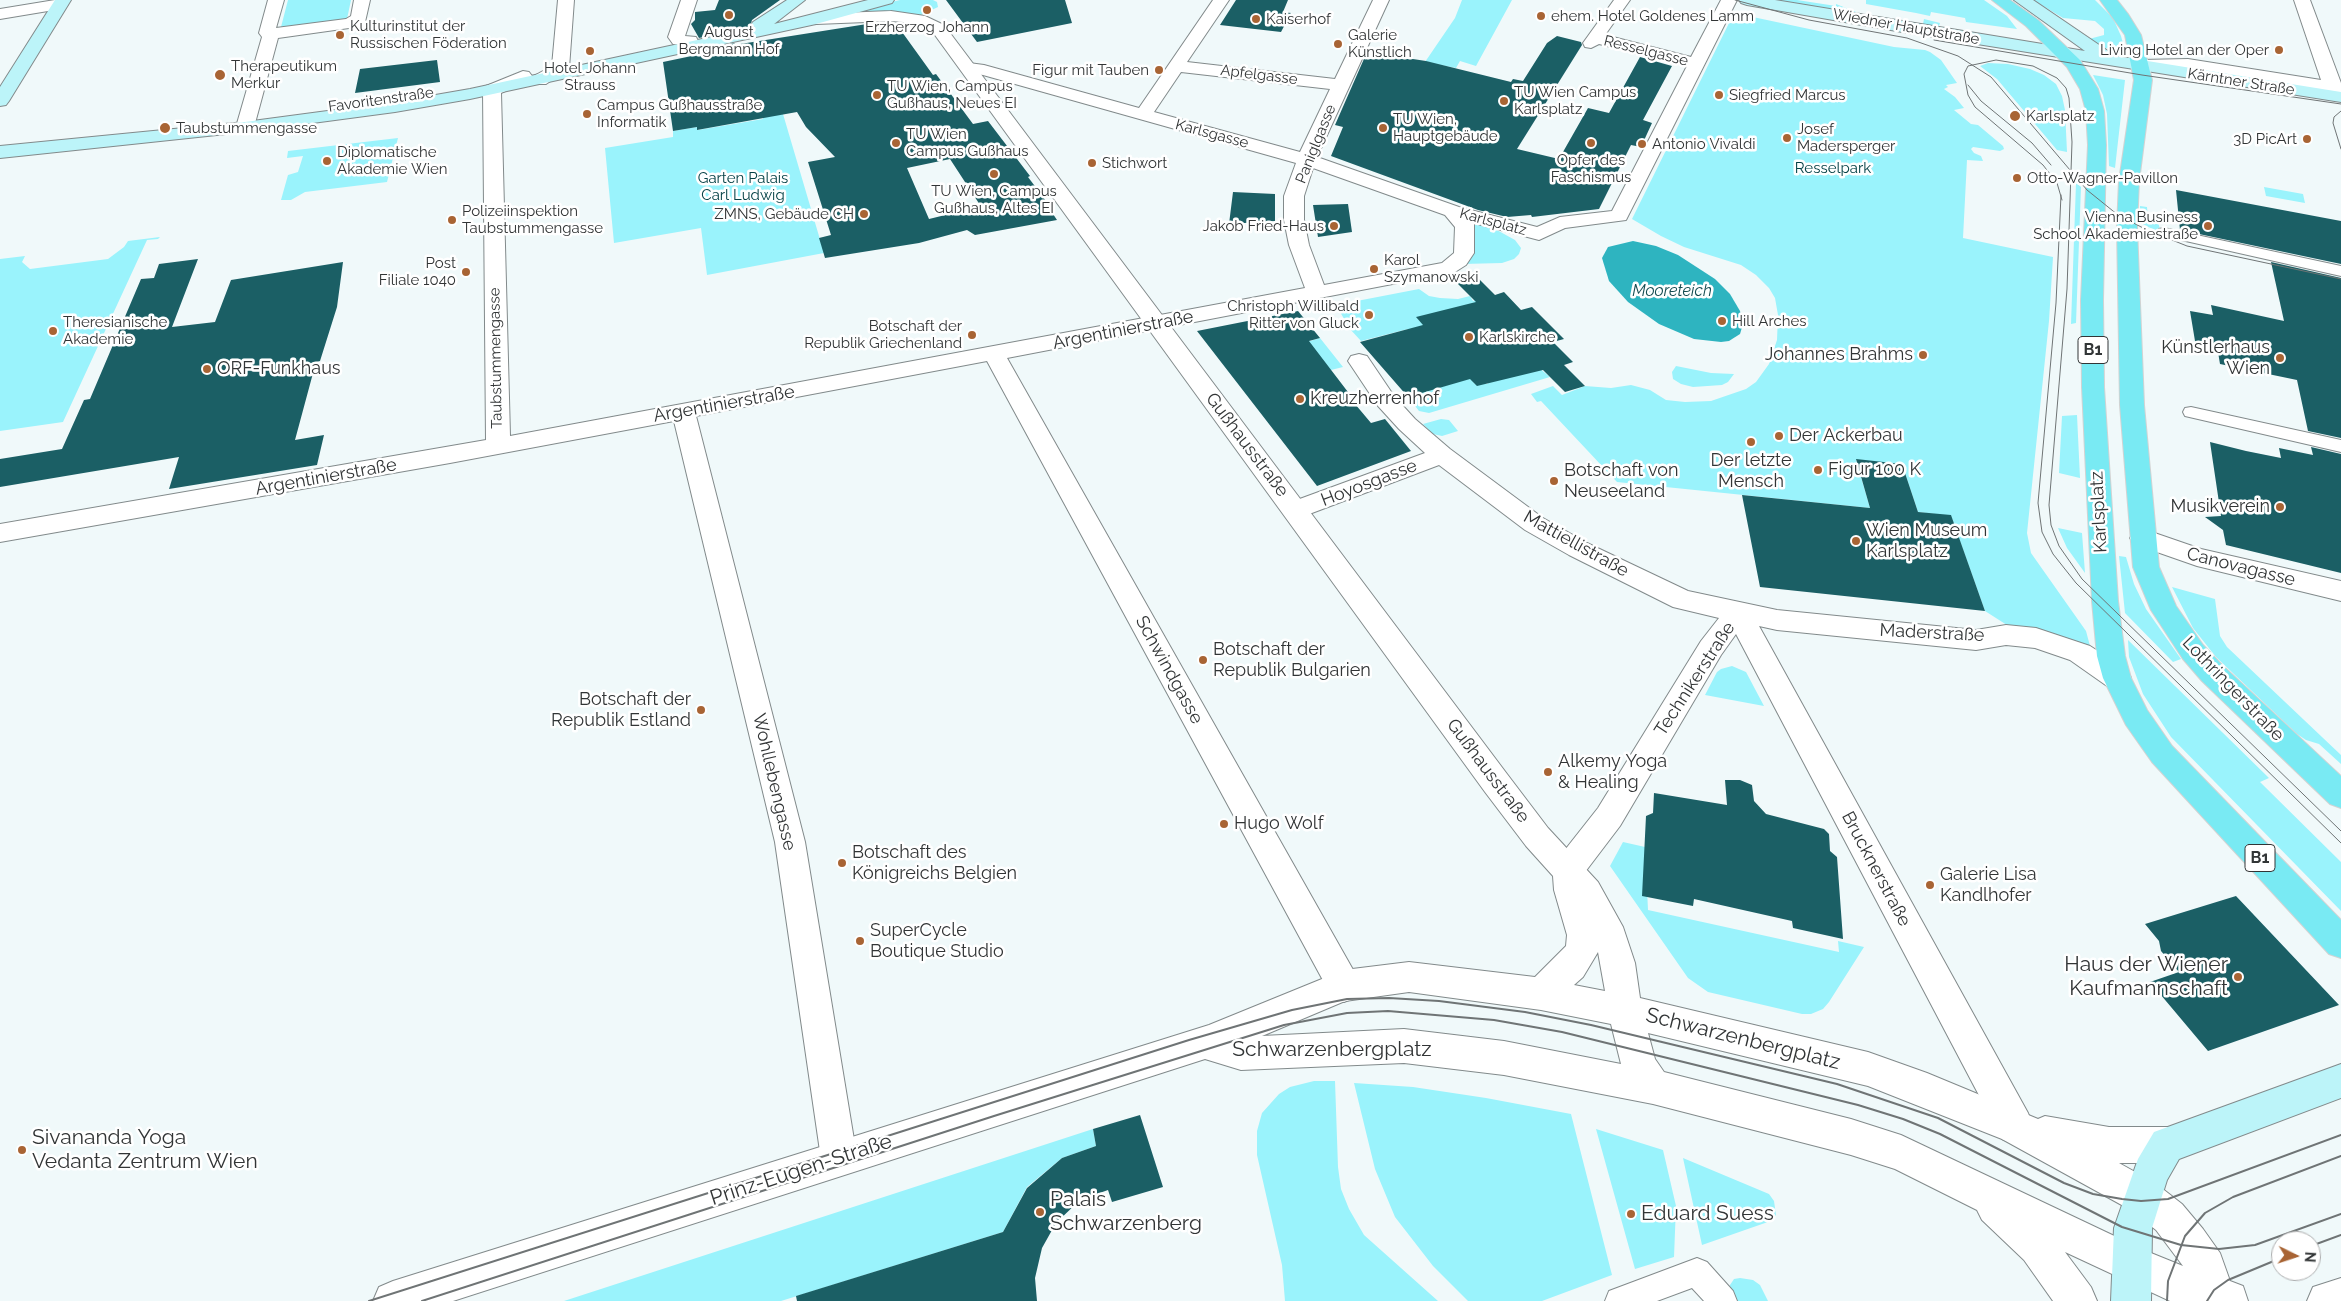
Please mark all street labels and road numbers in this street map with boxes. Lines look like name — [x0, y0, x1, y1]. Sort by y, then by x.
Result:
street label: Wiedner Hauptstraße — [1831, 5, 1981, 49]
street label: Resselgasse — [1602, 32, 1690, 70]
street label: Apfelgasse — [1219, 61, 1299, 89]
street label: Kärntner Straße — [2186, 65, 2296, 99]
street label: Favoritenstraße — [327, 84, 435, 116]
street label: Paniglgasse — [1292, 102, 1340, 186]
street label: Karlsgasse — [1173, 116, 1251, 152]
street label: Karlsplatz — [1458, 204, 1528, 240]
street label: Taubstummengasse — [486, 287, 506, 429]
street label: Argentinierstraße — [1051, 306, 1195, 354]
road number: B1 — [2078, 336, 2108, 364]
street label: Argentinierstraße — [652, 381, 796, 427]
street label: Gußhausstraße — [1201, 389, 1293, 501]
street label: Argentinierstraße — [254, 454, 398, 500]
street label: Hoyosgasse — [1318, 455, 1420, 511]
street label: Karlsplatz — [2086, 471, 2112, 553]
street label: Mattiellistraße — [1520, 506, 1632, 582]
street label: Canovagasse — [2184, 543, 2298, 591]
street label: Schwindgasse — [1130, 612, 1208, 728]
street label: Technikerstraße — [1650, 618, 1740, 740]
street label: Maderstraße — [1879, 619, 1985, 647]
street label: Lothringerstraße — [2177, 632, 2289, 746]
street label: Wohllebengasse — [748, 711, 800, 853]
street label: Gußhausstraße — [1442, 715, 1534, 827]
street label: Brucknerstraße — [1837, 808, 1915, 930]
road number: B1 — [2245, 844, 2275, 871]
street label: Schwarzenbergplatz — [1643, 1003, 1843, 1075]
street label: Schwarzenbergplatz — [1232, 1037, 1432, 1063]
street label: Prinz-Eugen-Straße — [707, 1129, 895, 1211]

